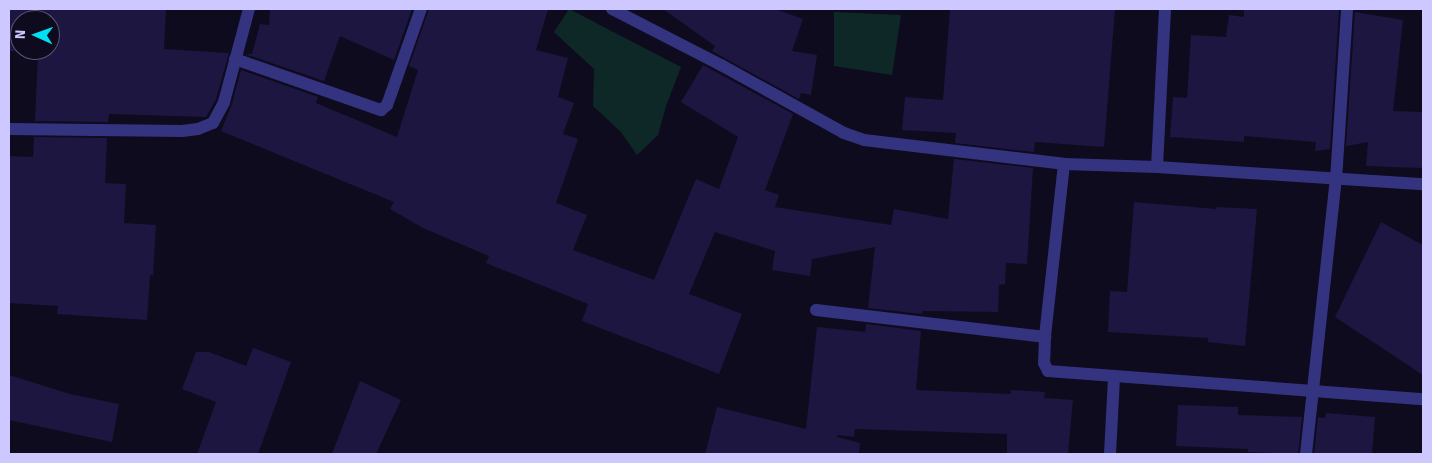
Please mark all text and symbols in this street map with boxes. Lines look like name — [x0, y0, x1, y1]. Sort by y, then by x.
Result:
north arrow — [10, 10, 60, 60]
text: N — [12, 30, 29, 39]

